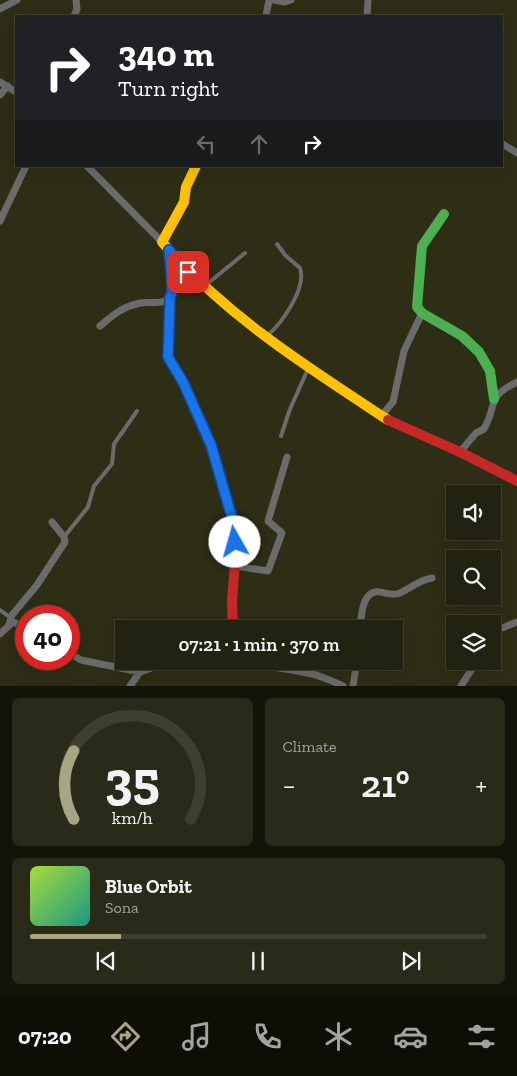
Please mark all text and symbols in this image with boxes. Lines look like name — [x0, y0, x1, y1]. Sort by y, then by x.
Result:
text: 340 m — [118, 33, 214, 75]
icon: right — [35, 35, 100, 100]
text: Turn right — [118, 75, 219, 102]
icon: left — [192, 130, 220, 158]
icon: ahead — [245, 130, 273, 158]
icon: right — [298, 130, 326, 158]
pin — [167, 251, 209, 293]
icon: arrive — [174, 258, 202, 286]
map controls — [446, 485, 501, 670]
button: sound — [446, 485, 501, 540]
position arrow — [208, 515, 260, 567]
button: search — [446, 550, 501, 605]
speed limit sign: 40 — [15, 605, 80, 670]
button: layers — [446, 615, 501, 670]
text: 07:21 · 1 min · 370 m — [178, 633, 340, 656]
text: Climate — [283, 737, 337, 756]
text: 35 — [105, 749, 160, 811]
text: 21° — [361, 761, 410, 807]
text: − — [283, 769, 296, 802]
text: + — [475, 769, 487, 802]
text: km/h — [112, 807, 153, 829]
text: Blue Orbit — [105, 875, 192, 898]
text: Sona — [105, 898, 139, 917]
icon: previous — [92, 947, 120, 975]
icon: pause — [244, 947, 272, 975]
icon: next — [397, 947, 425, 975]
icon: directions — [108, 1019, 143, 1054]
icon: music — [179, 1019, 214, 1054]
icon: phone — [250, 1019, 285, 1054]
icon: climate — [321, 1019, 356, 1054]
icon: car — [393, 1019, 428, 1054]
icon: filters — [464, 1019, 499, 1054]
text: 07:20 — [18, 1023, 72, 1050]

